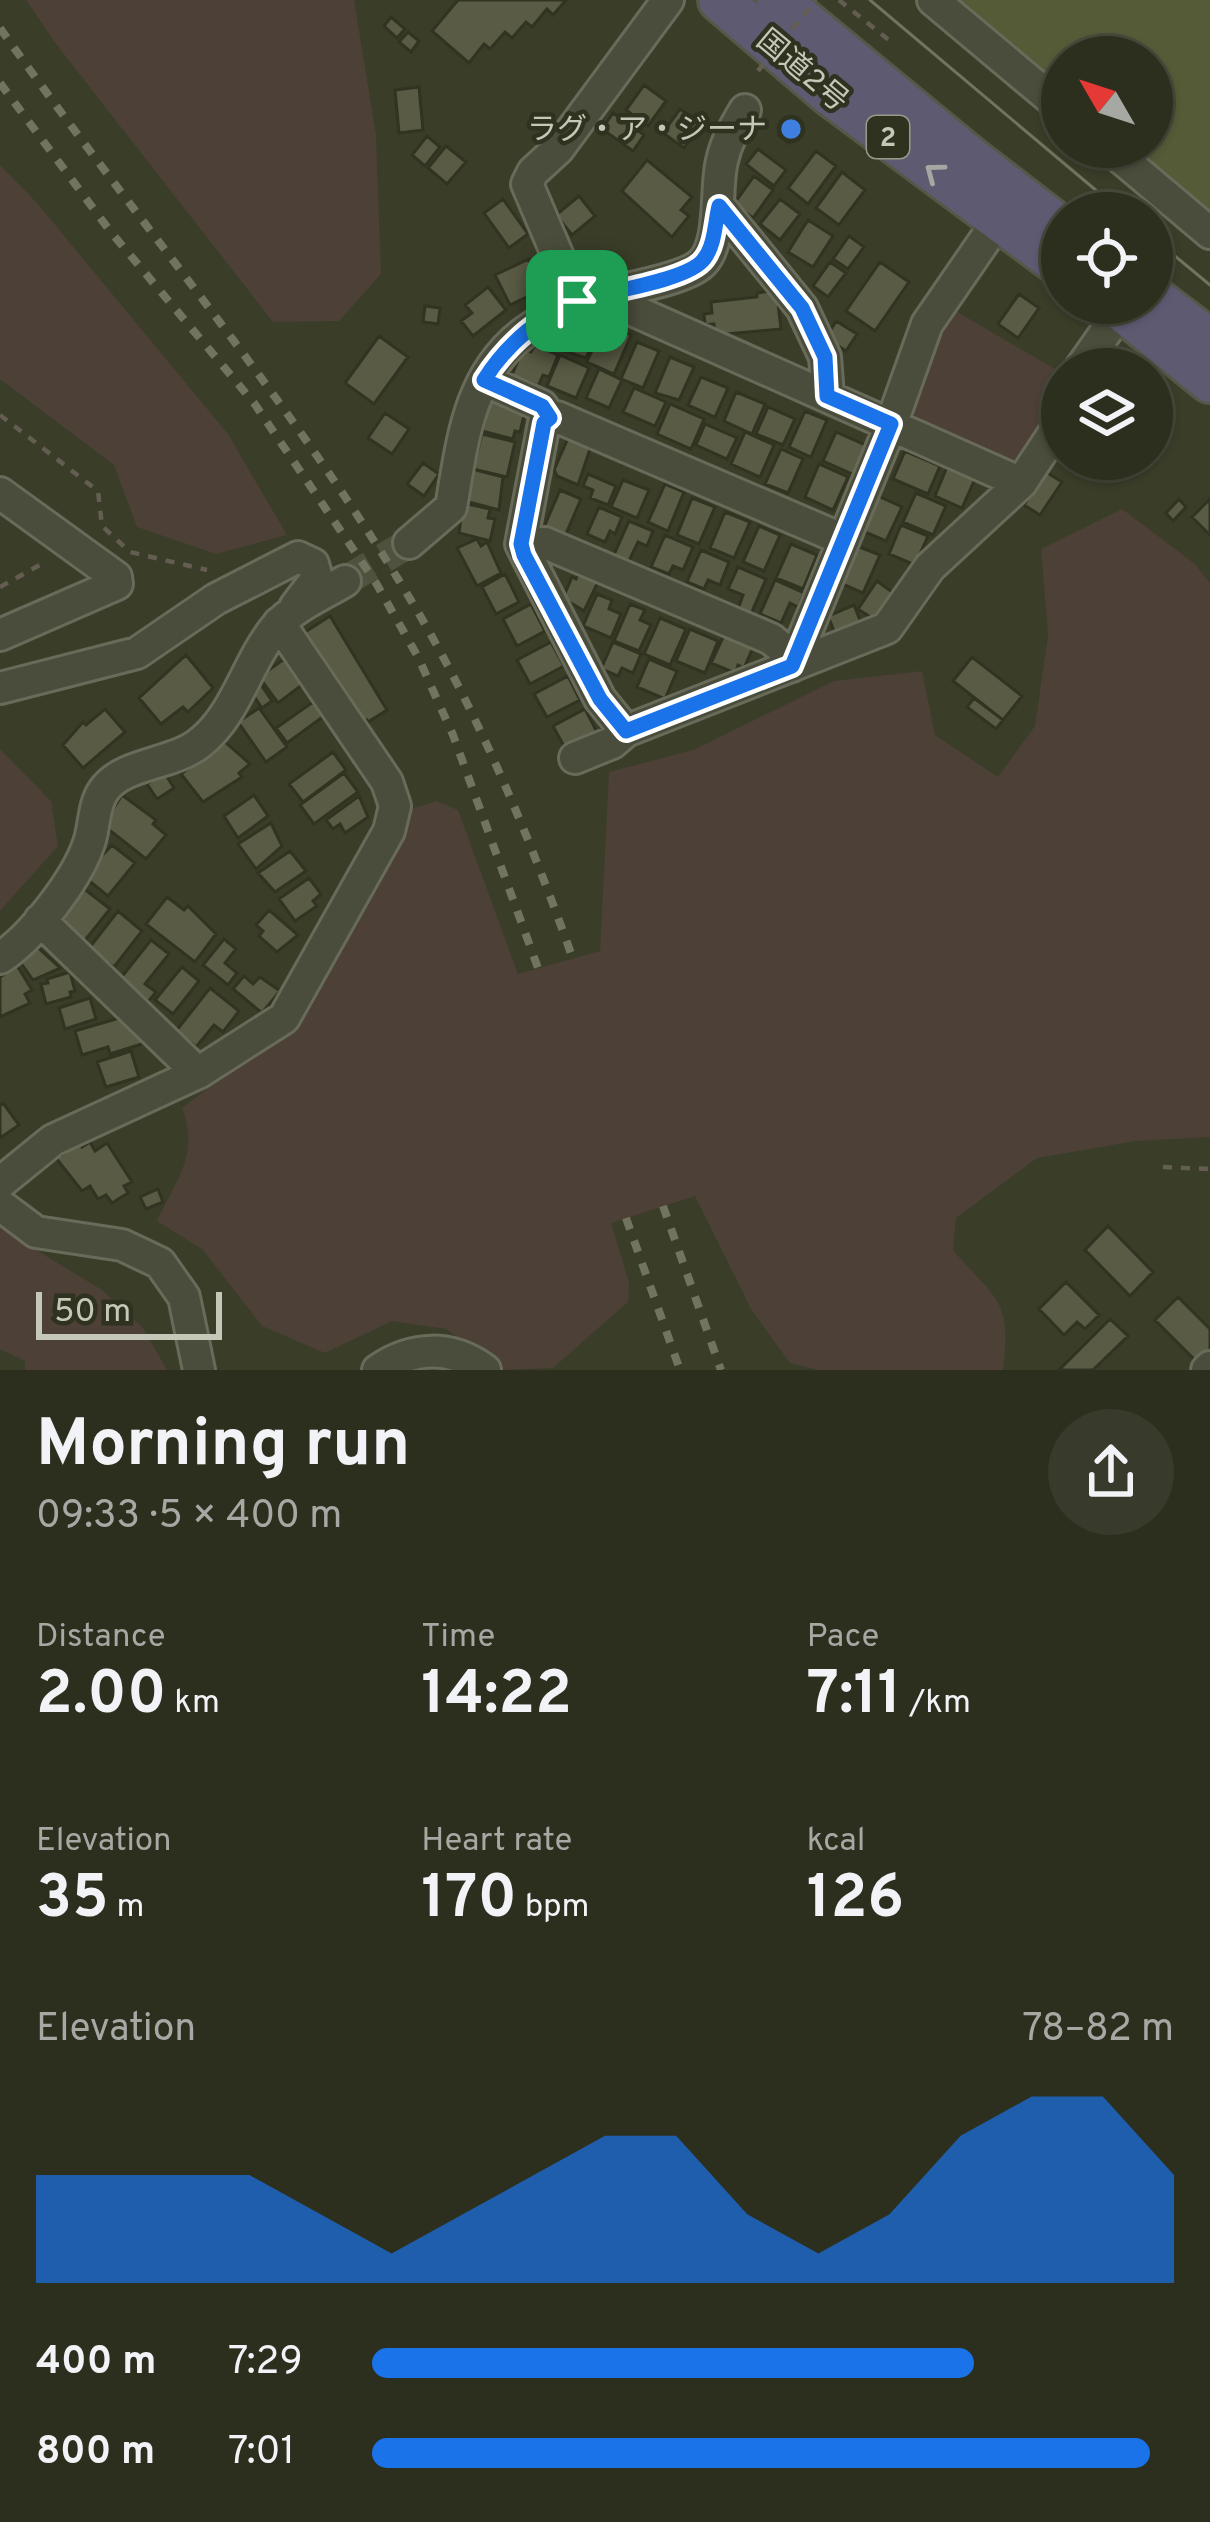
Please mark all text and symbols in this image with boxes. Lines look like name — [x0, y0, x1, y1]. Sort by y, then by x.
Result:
street label: 国道2号 — [748, 23, 855, 121]
north arrow — [1041, 36, 1173, 168]
map controls — [1041, 36, 1173, 480]
place label: ラグ・ア・ジーナ — [527, 113, 767, 150]
marker: ラグ・ア・ジーナ — [778, 116, 804, 142]
road number: 2 — [867, 116, 909, 158]
one-way arrow — [926, 165, 947, 187]
button: locate — [1041, 192, 1173, 324]
pin — [526, 250, 628, 352]
icon: arrive — [544, 268, 610, 334]
button: layers — [1041, 348, 1173, 480]
scale bar — [36, 1286, 222, 1339]
text: 50 m — [54, 1292, 131, 1334]
text: Morning run — [36, 1406, 410, 1489]
button: share — [1048, 1409, 1174, 1535]
text: 09:33 · 5 × 400 m — [36, 1493, 342, 1542]
text: Distance — [36, 1617, 166, 1659]
text: Time — [421, 1617, 495, 1659]
text: Pace — [807, 1617, 879, 1659]
text: 2.00 — [36, 1659, 166, 1735]
text: 14:22 — [421, 1659, 572, 1735]
text: 7:11 — [807, 1659, 902, 1735]
text: km — [166, 1683, 220, 1725]
text: /km — [902, 1683, 971, 1725]
text: Elevation — [36, 1821, 172, 1863]
text: Heart rate — [421, 1821, 572, 1863]
text: kcal — [807, 1821, 865, 1863]
text: 35 — [36, 1863, 109, 1939]
text: 170 — [421, 1863, 517, 1939]
text: 126 — [807, 1863, 904, 1939]
text: m — [109, 1887, 144, 1929]
text: bpm — [517, 1887, 590, 1929]
text: Elevation — [36, 2006, 196, 2055]
text: 78–82 m — [1022, 2006, 1174, 2055]
text: 400 m — [36, 2339, 156, 2388]
text: 7:29 — [228, 2339, 303, 2388]
text: 800 m — [36, 2429, 155, 2478]
text: 7:01 — [228, 2429, 295, 2478]

